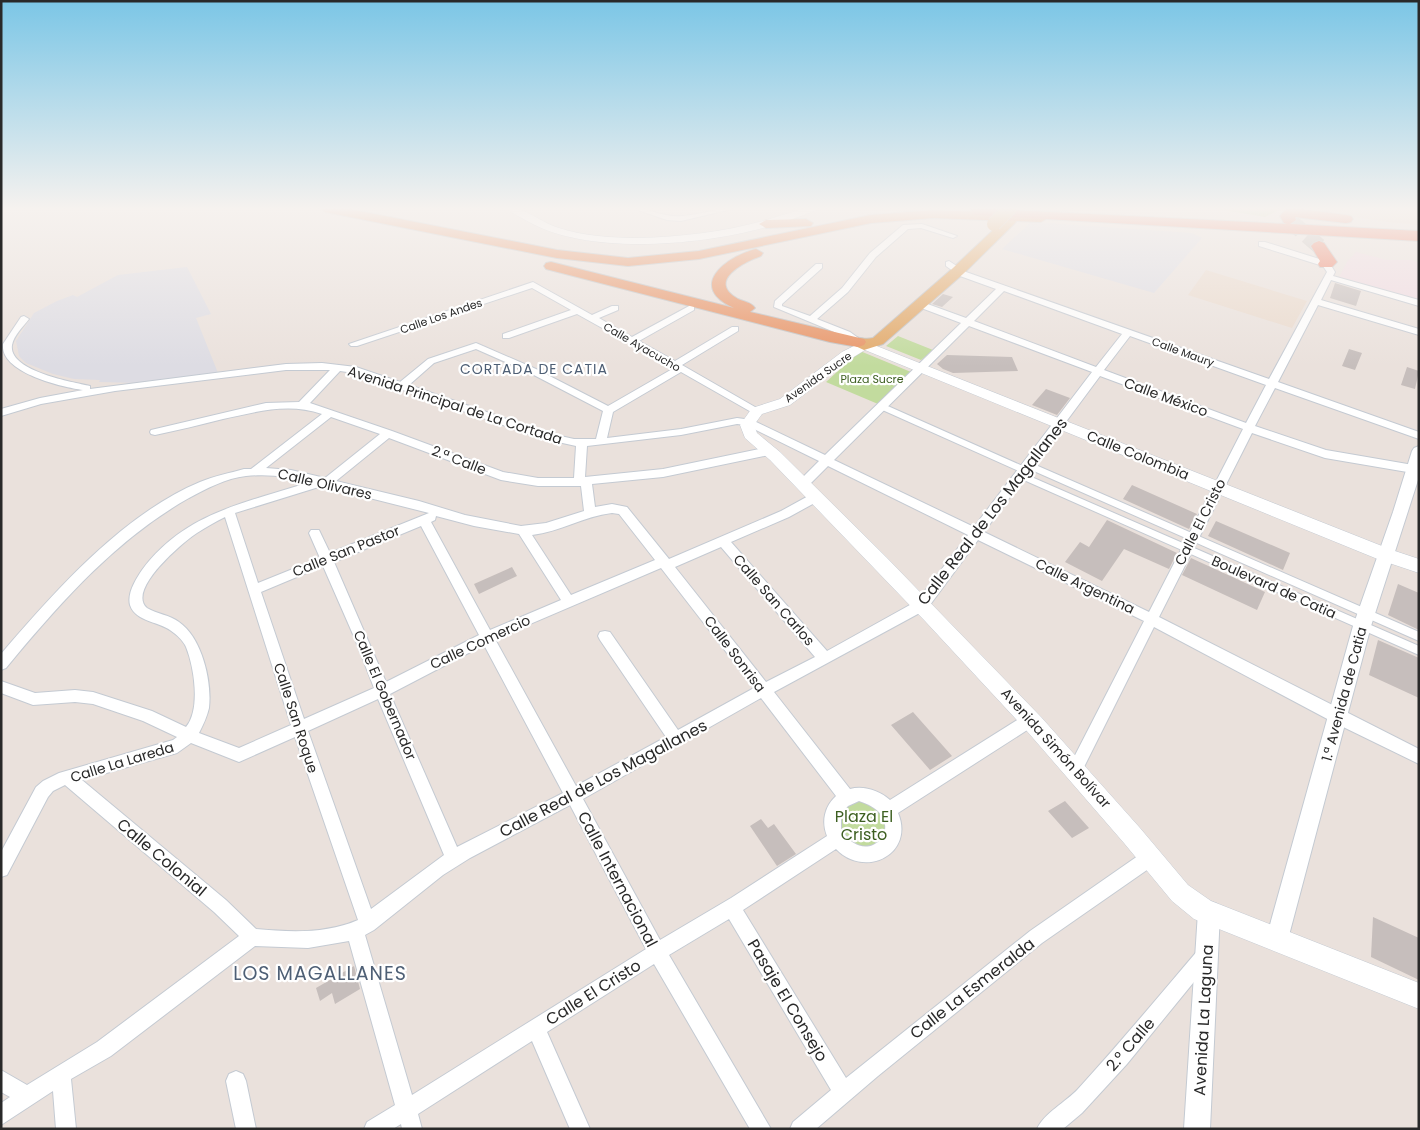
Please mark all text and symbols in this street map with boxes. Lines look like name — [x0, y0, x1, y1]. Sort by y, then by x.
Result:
street label: Calle Los Andes — [398, 294, 485, 338]
street label: Calle Ayacucho — [600, 318, 684, 376]
street label: Calle Maury — [1150, 333, 1217, 371]
street label: Avenida Sucre — [781, 348, 855, 406]
district label: CORTADA DE CATIA — [460, 359, 608, 379]
street label: Avenida Principal de La Cortada — [345, 361, 565, 449]
park label: Plaza Sucre — [841, 371, 904, 387]
street label: Calle México — [1121, 373, 1211, 421]
street label: Calle Real de Los Magallanes — [912, 413, 1073, 610]
street label: Calle Colombia — [1084, 425, 1192, 485]
street label: 2.ª Calle — [429, 440, 489, 480]
street label: Calle Olivares — [276, 463, 374, 505]
street label: Calle El Cristo — [1170, 475, 1230, 569]
street label: Calle San Pastor — [289, 520, 403, 582]
street label: Calle San Carlos — [729, 550, 819, 650]
street label: Boulevard de Catia — [1208, 551, 1340, 623]
street label: Calle Argentina — [1032, 553, 1138, 619]
street label: Calle Comercio — [427, 610, 533, 674]
street label: Calle Sonrisa — [700, 612, 770, 696]
street label: 1.ª Avenida de Catia — [1316, 624, 1372, 764]
street label: Calle El Gobernador — [349, 627, 421, 763]
street label: Calle San Roque — [269, 660, 323, 776]
street label: Avenida Simón Bolívar — [996, 683, 1116, 813]
street label: Calle Real de Los Magallanes — [495, 714, 711, 843]
street label: Calle La Lareda — [68, 737, 176, 787]
park label: Plaza El Cristo — [835, 805, 893, 846]
street label: Calle Internacional — [572, 807, 663, 951]
street label: Calle Colonial — [112, 813, 212, 902]
street label: Calle La Esmeralda — [905, 932, 1039, 1044]
street label: Pasaje El Consejo — [742, 935, 833, 1066]
street label: Avenida La Laguna — [1188, 944, 1219, 1096]
street label: Calle El Cristo — [541, 954, 645, 1031]
district label: LOS MAGALLANES — [233, 960, 407, 987]
street label: 2.° Calle — [1101, 1012, 1160, 1076]

